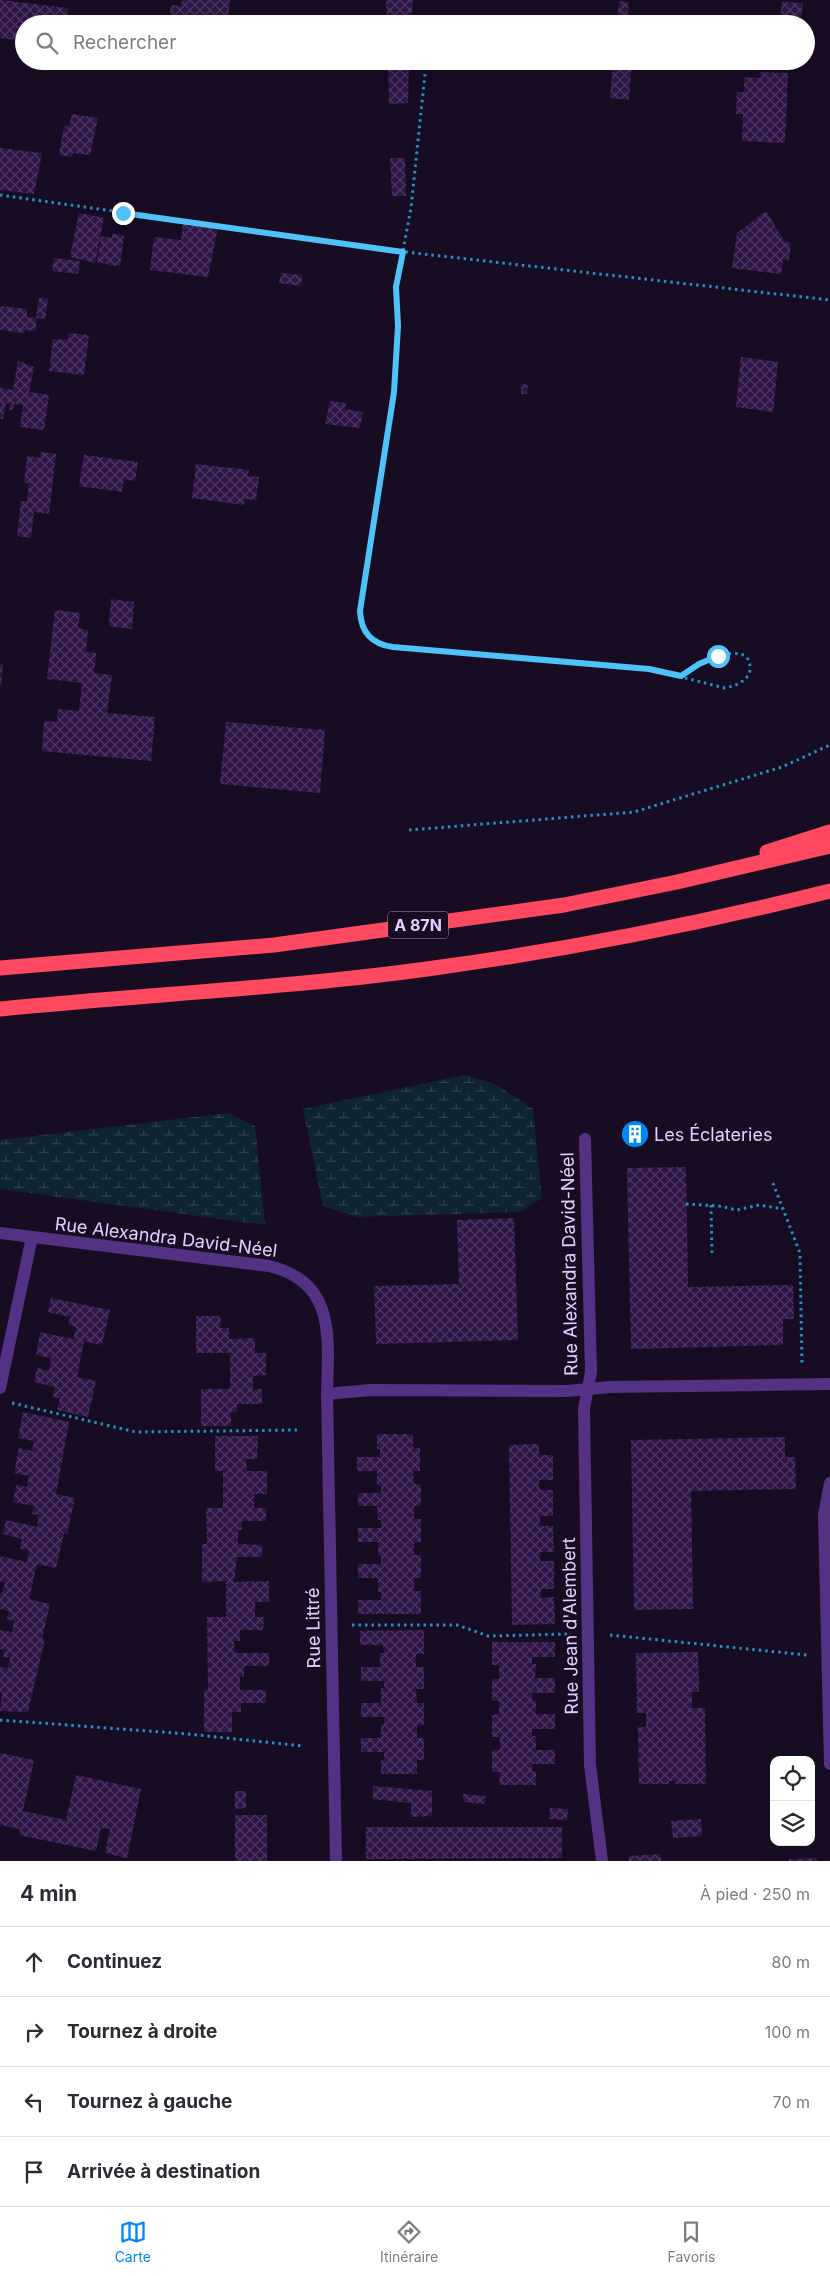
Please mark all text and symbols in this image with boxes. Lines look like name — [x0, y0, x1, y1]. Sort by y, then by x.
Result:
search box — [15, 15, 815, 70]
icon: search — [33, 29, 61, 57]
text: Rechercher — [73, 31, 176, 54]
route end — [112, 202, 135, 225]
route start — [707, 645, 730, 668]
road number: A 87N — [388, 912, 448, 938]
building icon: Les Éclateries — [620, 1119, 650, 1149]
place label: Les Éclateries — [654, 1123, 772, 1145]
street label: Rue Alexandra David-Néel — [557, 1152, 581, 1376]
street label: Rue Alexandra David-Néel — [54, 1213, 278, 1261]
street label: Rue Jean d'Alembert — [558, 1537, 582, 1715]
street label: Rue Littré — [302, 1588, 324, 1668]
map controls — [770, 1756, 815, 1846]
button: locate — [770, 1756, 815, 1801]
button: layers — [770, 1801, 815, 1846]
text: 4 min — [20, 1881, 77, 1906]
text: À pied · 250 m — [700, 1884, 810, 1904]
icon: ahead — [20, 1948, 48, 1976]
text: Continuez — [67, 1950, 162, 1973]
text: 80 m — [771, 1952, 810, 1972]
icon: right — [20, 2018, 48, 2046]
text: Tournez à droite — [67, 2020, 217, 2043]
text: 100 m — [765, 2022, 810, 2042]
icon: left — [20, 2088, 48, 2116]
text: Tournez à gauche — [67, 2090, 232, 2113]
text: 70 m — [773, 2092, 810, 2112]
icon: arrive — [20, 2158, 48, 2186]
text: Arrivée à destination — [67, 2160, 260, 2183]
tab: Carte — [115, 2218, 151, 2265]
tab: Itinéraire — [380, 2218, 438, 2265]
tab: Favoris — [667, 2218, 715, 2265]

